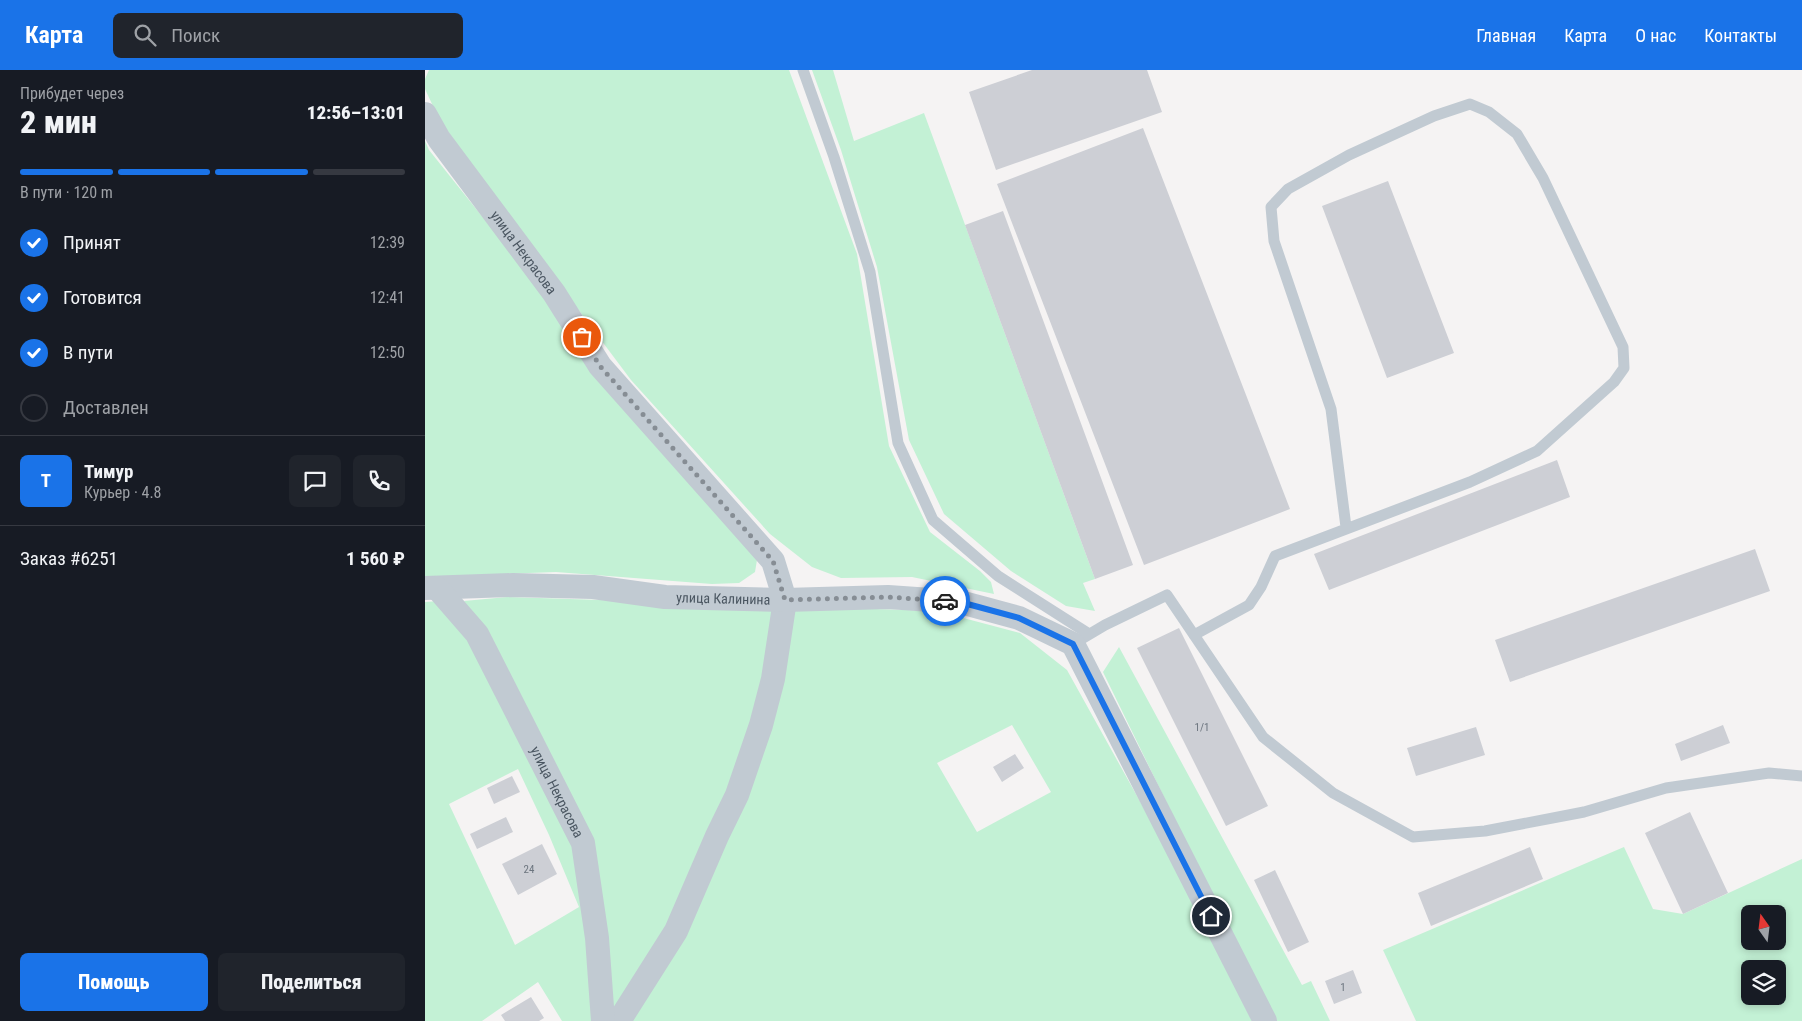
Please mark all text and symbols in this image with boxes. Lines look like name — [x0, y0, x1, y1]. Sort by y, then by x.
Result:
search box — [113, 13, 463, 58]
text: Карта — [25, 21, 83, 49]
icon: search — [131, 21, 159, 49]
text: Поиск — [171, 24, 220, 47]
text: Главная — [1476, 25, 1536, 46]
text: Карта — [1564, 25, 1607, 46]
text: О нас — [1635, 25, 1676, 46]
text: Контакты — [1704, 25, 1777, 46]
text: Прибудет через — [20, 84, 124, 103]
text: 12:56–13:01 — [307, 101, 405, 124]
text: 2 мин — [20, 103, 97, 141]
text: В пути · 120 m — [20, 183, 113, 202]
street label: улица Некрасова — [487, 207, 560, 297]
icon: check — [20, 229, 48, 257]
text: Принят — [63, 231, 121, 254]
text: 12:39 — [370, 233, 405, 252]
icon: check — [20, 284, 48, 312]
text: Готовится — [63, 286, 142, 309]
text: 12:41 — [370, 288, 405, 307]
pin — [561, 316, 603, 358]
icon: bag — [568, 323, 596, 351]
icon: check — [20, 339, 48, 367]
text: В пути — [63, 341, 113, 364]
text: 12:50 — [370, 343, 405, 362]
text: Доставлен — [63, 396, 149, 419]
button: chat — [289, 455, 341, 507]
button: phone — [353, 455, 405, 507]
text: Тимур — [84, 460, 133, 483]
text: Т — [41, 469, 51, 492]
text: Курьер · 4.8 — [84, 483, 162, 502]
text: Заказ #6251 — [20, 547, 118, 570]
text: 1 560 ₽ — [346, 547, 405, 570]
courier — [920, 576, 970, 626]
icon: car — [931, 587, 959, 615]
street label: улица Калинина — [676, 589, 770, 608]
house number: 1/1 — [1195, 721, 1209, 734]
street label: улица Некрасова — [527, 744, 587, 840]
house number: 24 — [524, 863, 535, 876]
pin — [1190, 895, 1232, 937]
icon: home — [1197, 902, 1225, 930]
north arrow — [1741, 905, 1786, 950]
map controls — [1741, 905, 1786, 1005]
button: Помощь — [20, 953, 208, 1011]
button: Поделиться — [218, 953, 405, 1011]
button: layers — [1741, 960, 1786, 1005]
house number: 1 — [1340, 981, 1346, 994]

